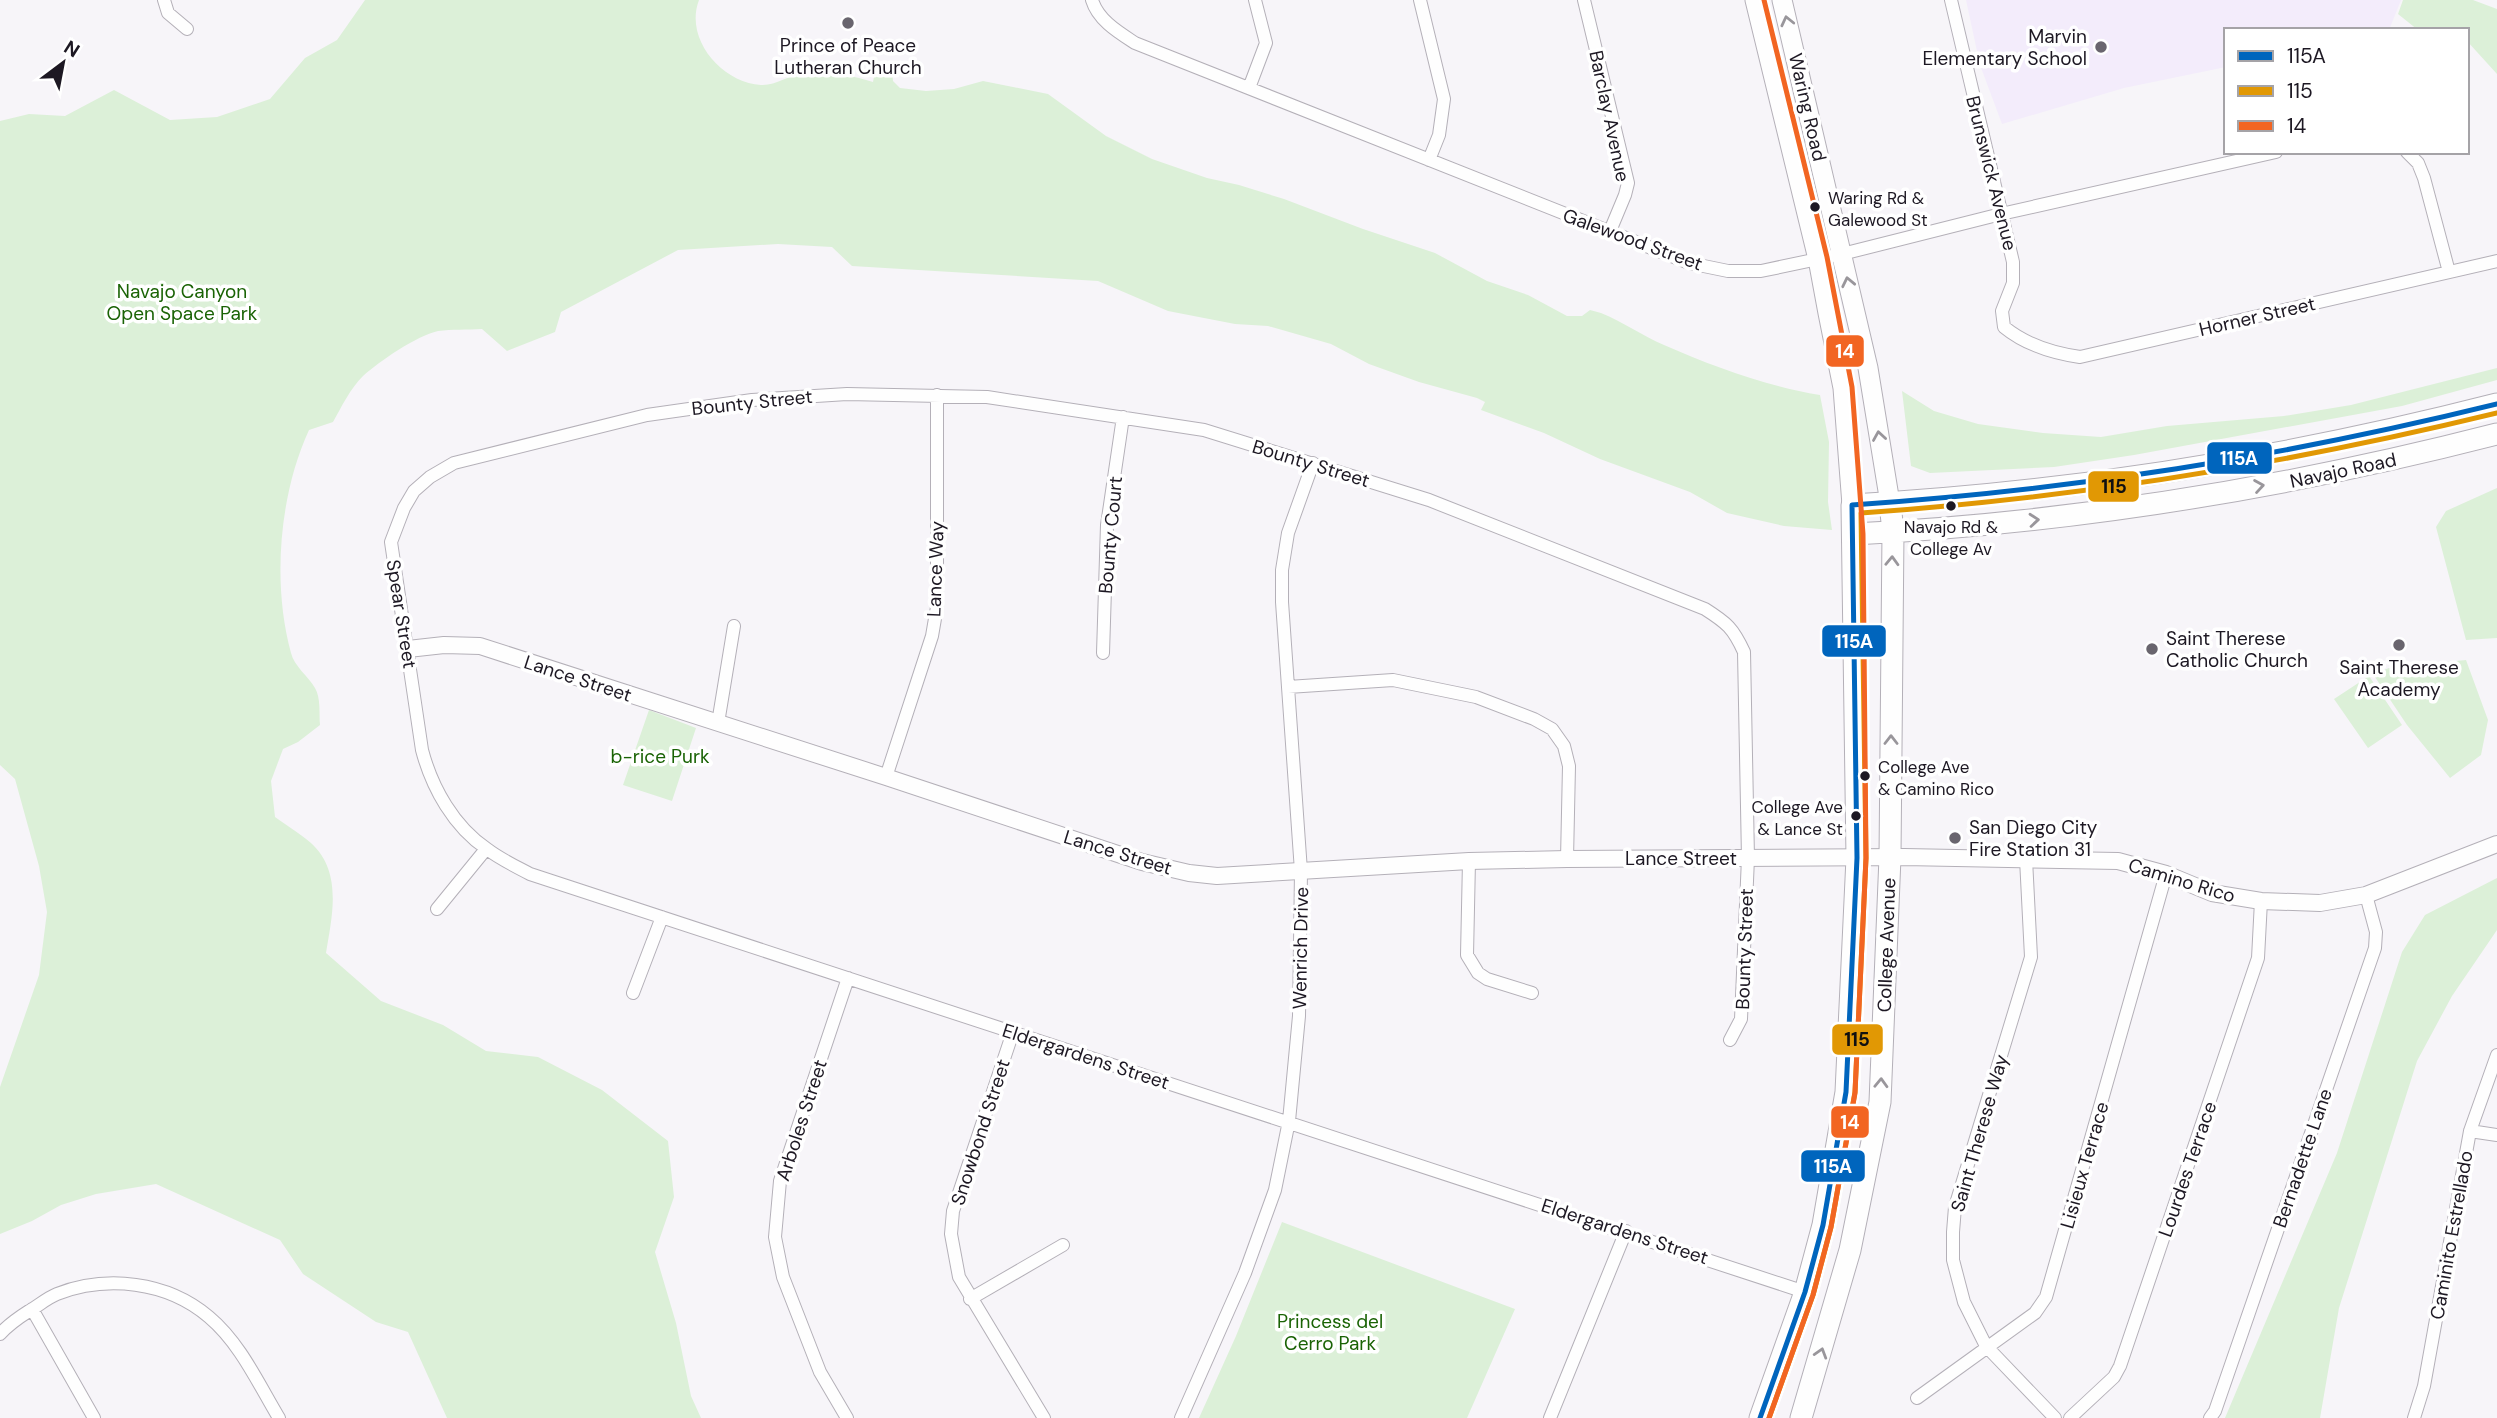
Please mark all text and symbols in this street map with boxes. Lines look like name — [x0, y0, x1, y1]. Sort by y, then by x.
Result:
marker: Prince of Peace Lutheran Church — [840, 15, 856, 31]
one-way arrow — [1781, 15, 1795, 27]
place label: Marvin Elementary School — [1923, 24, 2087, 71]
north arrow — [28, 28, 98, 98]
legend — [2224, 28, 2469, 154]
place label: Prince of Peace Lutheran Church — [774, 33, 922, 80]
text: N — [59, 35, 84, 63]
marker: Marvin Elementary School — [2093, 39, 2109, 55]
text: 115A — [2287, 42, 2326, 70]
street label: Barclay Avenue — [1583, 48, 1636, 184]
street label: Waring Road — [1783, 51, 1832, 164]
text: 115 — [2287, 77, 2313, 105]
street label: Brunswick Avenue — [1960, 93, 2023, 253]
text: 14 — [2287, 112, 2307, 140]
place label: Waring Rd & Galewood St — [1828, 187, 1928, 231]
marker: Waring Rd & Galewood St — [1808, 200, 1822, 214]
street label: Galewood Street — [1560, 203, 1706, 276]
one-way arrow — [1842, 276, 1857, 288]
park label: Navajo Canyon Open Space Park — [107, 279, 258, 326]
street label: Horner Street — [2196, 291, 2318, 342]
line badge: 14 — [1825, 334, 1865, 368]
text: 14 — [1835, 339, 1855, 364]
street label: Bounty Street — [690, 384, 814, 421]
one-way arrow — [1872, 430, 1887, 442]
street label: Bounty Street — [1249, 434, 1373, 493]
line badge: 115A — [2206, 441, 2273, 475]
text: 115A — [2220, 446, 2259, 471]
street label: Navajo Road — [2288, 447, 2399, 494]
line badge: 115 — [2087, 470, 2140, 503]
text: 115 — [2101, 474, 2127, 499]
street label: Bounty Court — [1093, 475, 1128, 595]
one-way arrow — [2253, 479, 2265, 494]
marker: Navajo Rd & College Av — [1944, 499, 1958, 513]
one-way arrow — [2029, 513, 2040, 528]
place label: Navajo Rd & College Av — [1904, 516, 1999, 560]
street label: Lance Way — [921, 520, 950, 617]
one-way arrow — [1884, 555, 1900, 566]
street label: Spear Street — [381, 558, 422, 670]
line badge: 115A — [1821, 624, 1887, 658]
place label: Saint Therese Catholic Church — [2166, 626, 2308, 673]
text: 115A — [1835, 629, 1874, 654]
marker: Saint Therese Academy — [2391, 637, 2407, 653]
marker: Saint Therese Catholic Church — [2144, 641, 2160, 657]
street label: Lance Street — [521, 649, 635, 708]
place label: Saint Therese Academy — [2339, 655, 2459, 702]
one-way arrow — [1883, 734, 1898, 745]
park label: b-rice Purk — [611, 744, 710, 769]
place label: College Ave & Camino Rico — [1878, 756, 1994, 800]
marker: College Ave & Camino Rico — [1858, 769, 1872, 783]
place label: College Ave & Lance St — [1752, 796, 1843, 840]
marker: College Ave & Lance St — [1849, 809, 1863, 823]
place label: San Diego City Fire Station 31 — [1969, 815, 2098, 862]
street label: Lance Street — [1061, 824, 1175, 881]
marker: San Diego City Fire Station 31 — [1947, 830, 1963, 846]
street label: Lance Street — [1625, 846, 1737, 871]
street label: Camino Rico — [2125, 852, 2238, 909]
street label: College Avenue — [1872, 877, 1901, 1013]
street label: Wenrich Drive — [1287, 887, 1314, 1009]
street label: Bounty Street — [1730, 888, 1759, 1010]
street label: Eldergardens Street — [999, 1018, 1173, 1095]
line badge: 115 — [1831, 1023, 1884, 1056]
text: 115 — [1844, 1027, 1870, 1052]
street label: Saint Therese Way — [1945, 1051, 2014, 1215]
street label: Arboles Street — [770, 1056, 833, 1184]
street label: Snowbond Street — [945, 1056, 1016, 1208]
one-way arrow — [1873, 1078, 1888, 1089]
street label: Bernadette Lane — [2267, 1085, 2338, 1231]
street label: Lourdes Terrace — [2153, 1098, 2222, 1240]
street label: Lisieux Terrace — [2054, 1099, 2115, 1231]
line badge: 14 — [1830, 1105, 1870, 1139]
text: 14 — [1840, 1110, 1860, 1135]
line badge: 115A — [1800, 1149, 1866, 1183]
street label: Caminito Estrellado — [2424, 1149, 2479, 1322]
text: 115A — [1814, 1154, 1853, 1179]
street label: Eldergardens Street — [1538, 1193, 1712, 1270]
park label: Princess del Cerro Park — [1277, 1309, 1383, 1356]
one-way arrow — [1813, 1347, 1827, 1359]

